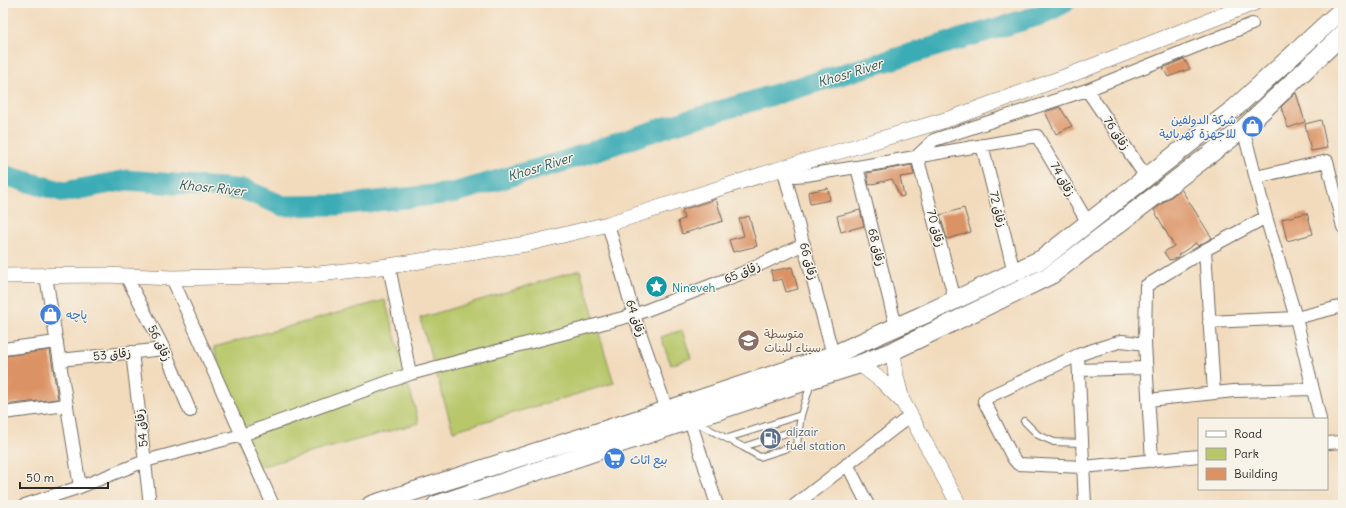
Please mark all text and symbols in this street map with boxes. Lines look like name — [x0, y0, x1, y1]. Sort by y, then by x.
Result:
water label: Khosr River — [816, 55, 886, 91]
place label: شركة الدولفين للاجهزة كهربائية — [1159, 112, 1236, 142]
street label: زقاق 76 — [1100, 113, 1134, 153]
shop icon: شركة الدولفين للاجهزة كهربائية — [1239, 113, 1265, 139]
water label: Khosr River — [506, 149, 576, 185]
street label: زقاق 74 — [1047, 159, 1079, 199]
water label: Khosr River — [178, 176, 248, 200]
street label: زقاق 72 — [986, 189, 1010, 229]
street label: زقاق 70 — [924, 208, 948, 248]
street label: زقاق 68 — [865, 227, 889, 267]
street label: زقاق 66 — [797, 241, 821, 281]
street label: زقاق 65 — [722, 258, 762, 286]
place icon: Nineveh — [643, 274, 669, 300]
place label: Nineveh — [672, 280, 716, 295]
street label: زقاق 64 — [623, 298, 649, 338]
shop icon: پاچه — [38, 301, 64, 327]
place label: پاچه — [66, 307, 87, 323]
street label: زقاق 56 — [145, 323, 175, 363]
place label: متوسطة سيناء للبنات — [764, 326, 821, 356]
school or university icon: متوسطة سيناء للبنات — [735, 327, 761, 353]
street label: زقاق 53 — [92, 345, 132, 363]
street label: زقاق 54 — [131, 408, 151, 448]
legend — [1198, 418, 1328, 490]
place label: aljzair fuel station — [786, 424, 846, 453]
fuel station icon: aljzair fuel station — [758, 425, 784, 451]
text: Road — [1234, 426, 1262, 441]
supermarket icon: بيع اثاث — [601, 446, 627, 472]
text: Park — [1234, 446, 1259, 461]
place label: بيع اثاث — [630, 452, 667, 469]
scale bar — [20, 464, 108, 490]
text: Building — [1234, 466, 1278, 481]
text: 50 m — [26, 470, 55, 485]

